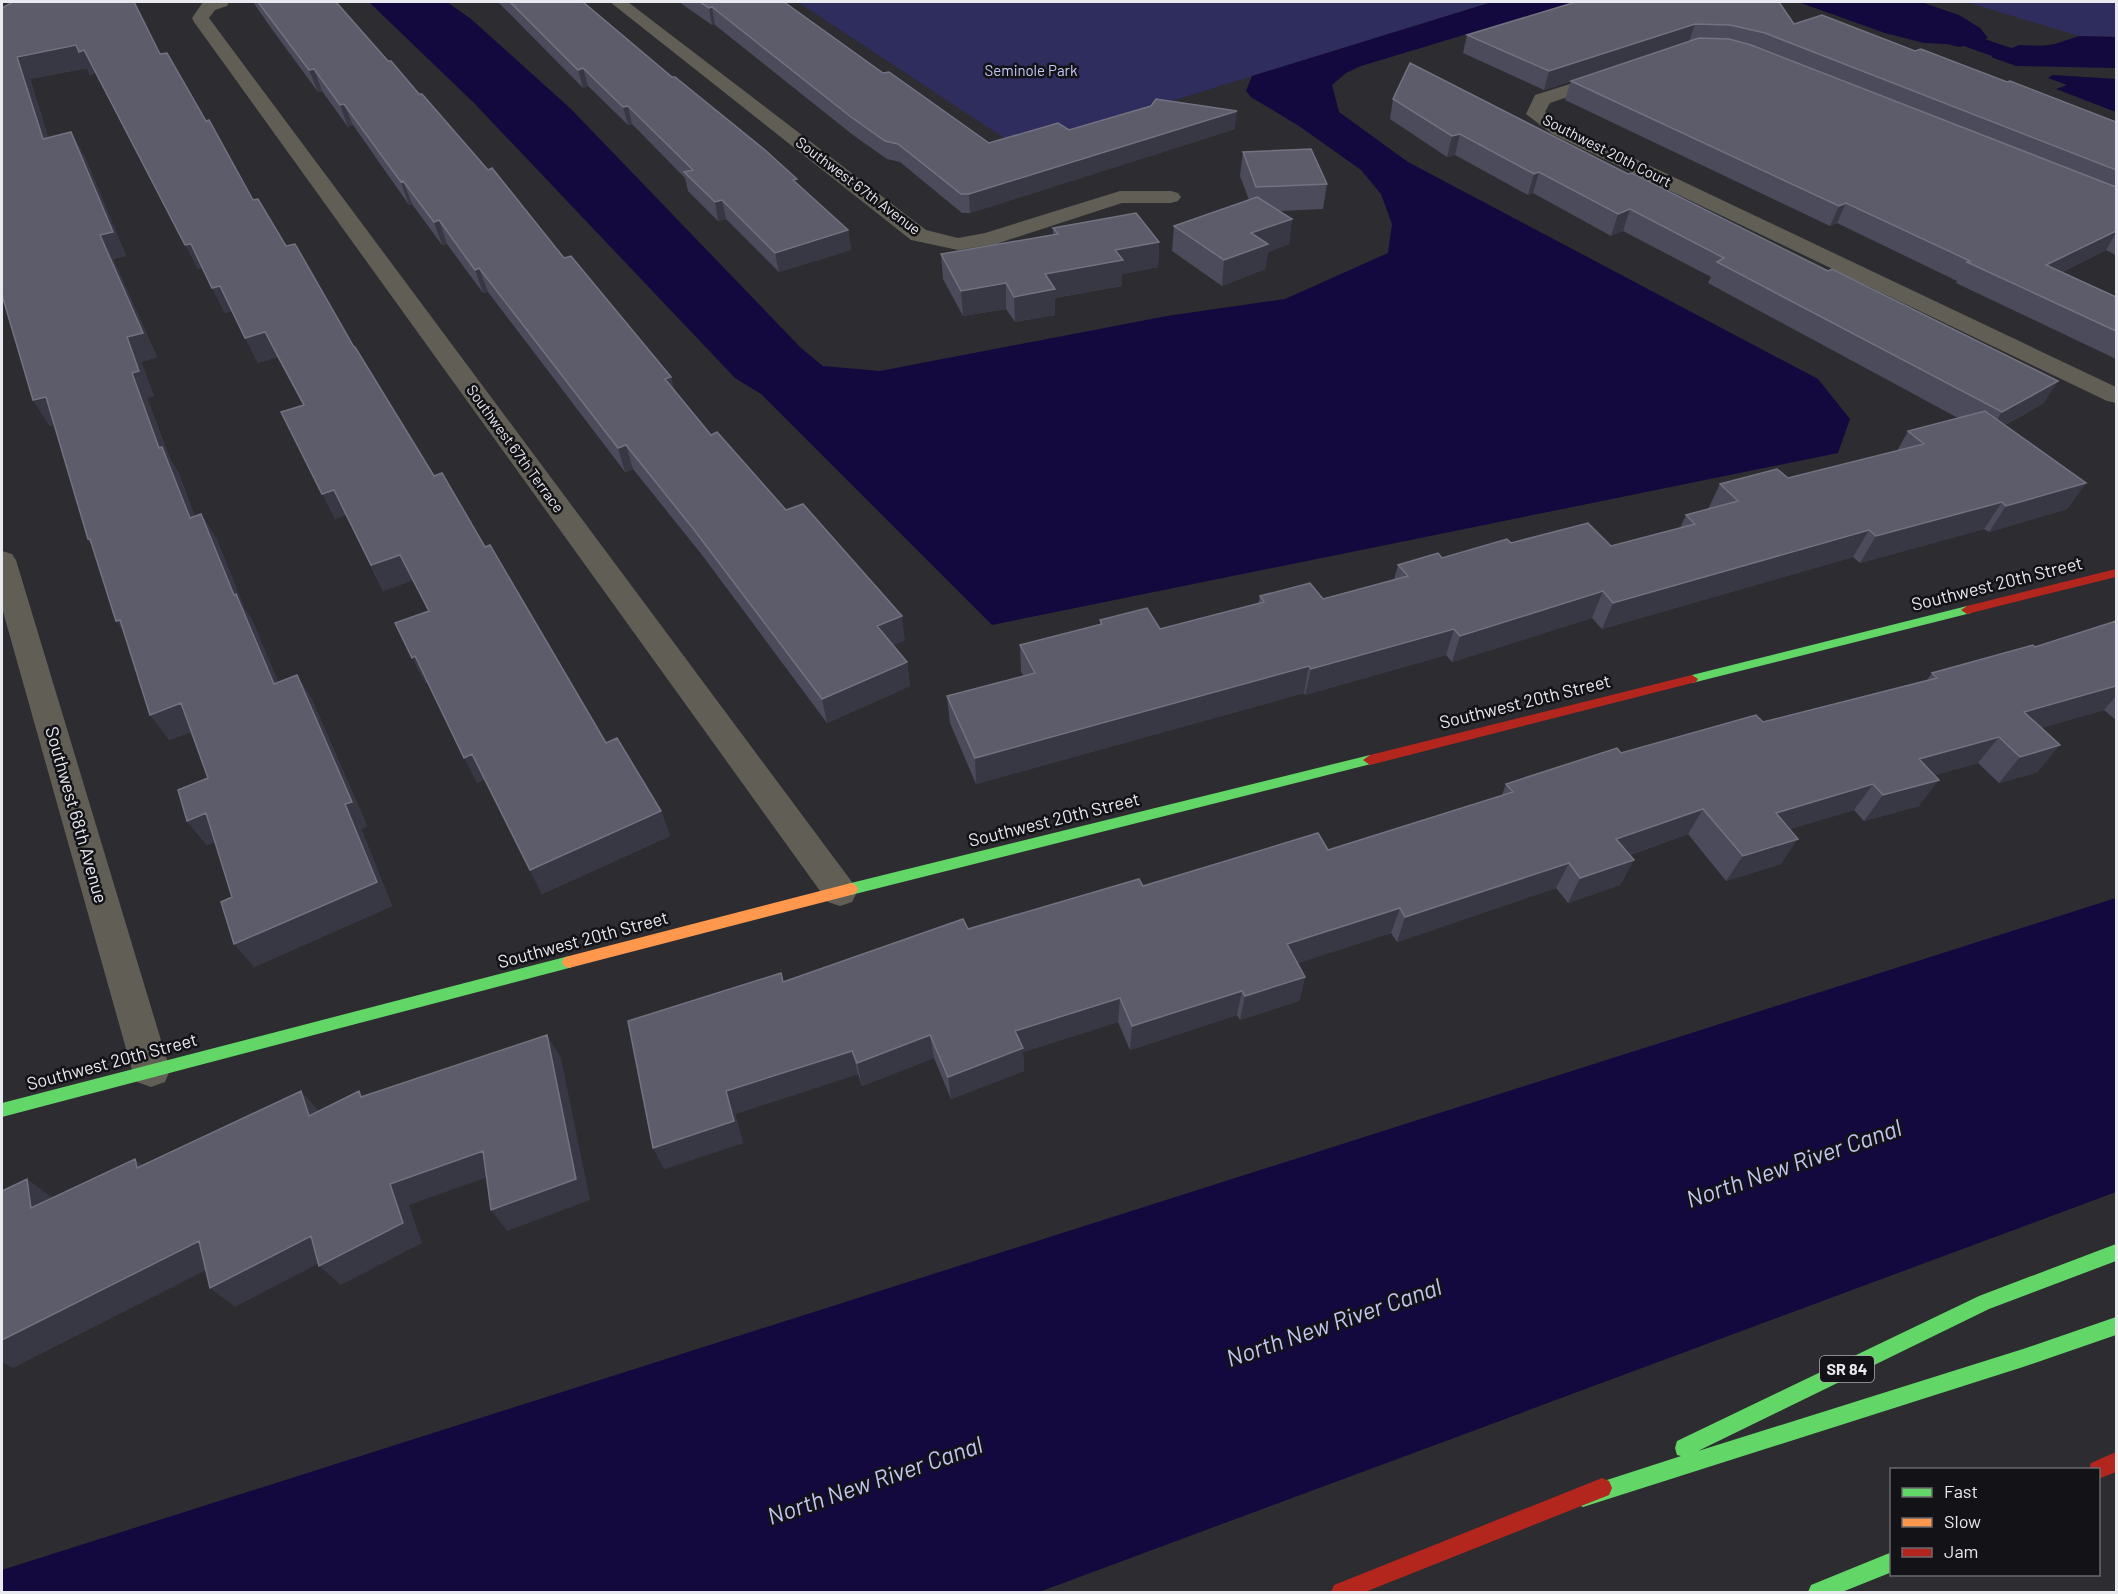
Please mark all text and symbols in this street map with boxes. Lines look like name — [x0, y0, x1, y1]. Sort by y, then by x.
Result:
park label: Seminole Park — [984, 61, 1078, 79]
street label: Southwest 20th Court — [1540, 110, 1675, 190]
street label: Southwest 67th Avenue — [793, 132, 925, 238]
street label: Southwest 67th Terrace — [463, 381, 568, 516]
street label: Southwest 20th Street — [1909, 551, 2085, 615]
street label: Southwest 20th Street — [1437, 669, 1613, 733]
street label: Southwest 68th Avenue — [41, 724, 113, 906]
street label: Southwest 20th Street — [966, 787, 1142, 851]
street label: Southwest 20th Street — [495, 906, 670, 972]
street label: Southwest 20th Street — [24, 1028, 199, 1094]
water label: North New River Canal — [1682, 1112, 1906, 1213]
water label: North New River Canal — [1222, 1271, 1446, 1372]
road number: SR 84 — [1820, 1356, 1874, 1382]
water label: North New River Canal — [763, 1429, 987, 1530]
legend — [1890, 1468, 2100, 1576]
text: Fast — [1944, 1480, 1978, 1502]
text: Slow — [1944, 1510, 1981, 1532]
text: Jam — [1944, 1540, 1978, 1562]

